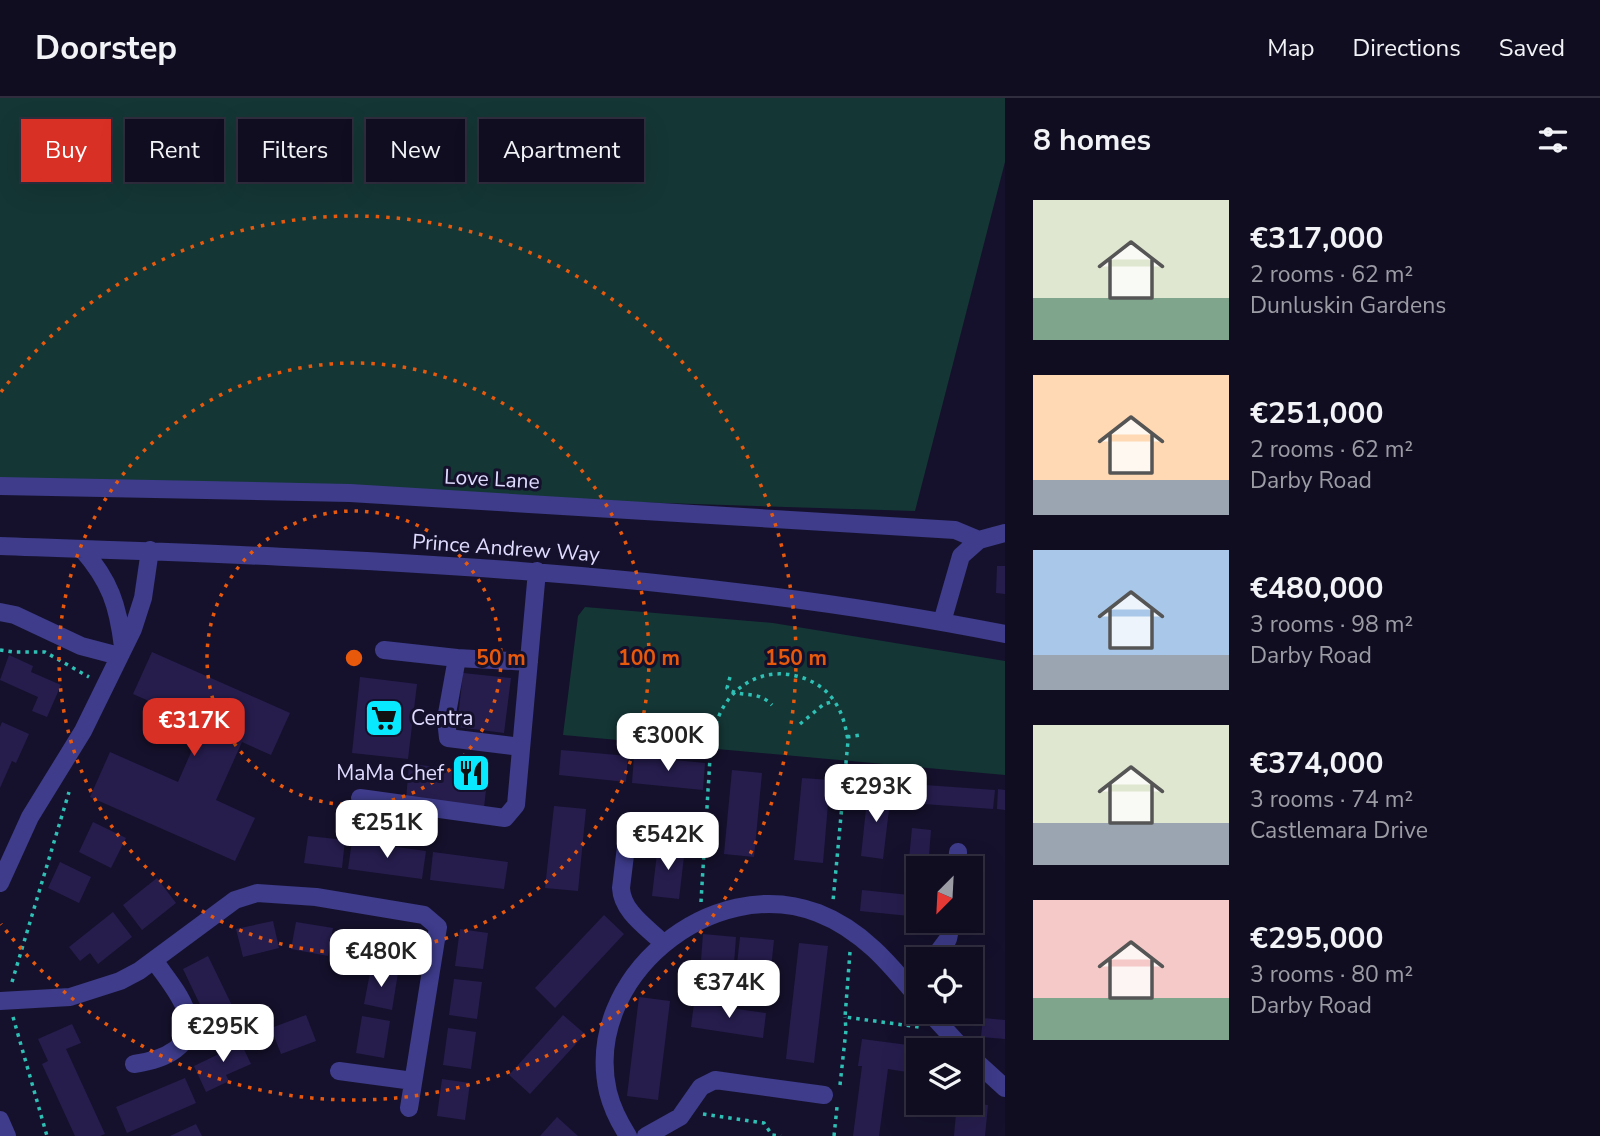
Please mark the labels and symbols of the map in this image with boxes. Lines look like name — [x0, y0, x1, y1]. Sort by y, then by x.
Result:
street label: Love Lane — [443, 463, 541, 495]
street label: Prince Andrew Way — [411, 527, 601, 569]
text: 50 m — [476, 644, 526, 672]
text: 100 m — [618, 644, 680, 672]
text: 150 m — [765, 644, 827, 672]
centre of rings — [342, 646, 366, 670]
supermarket icon: Centra — [363, 697, 405, 739]
pin: €317K — [145, 698, 243, 758]
place label: Centra — [411, 704, 473, 732]
pin: €300K — [619, 714, 717, 773]
restaurant icon: MaMa Chef — [450, 752, 492, 794]
place label: MaMa Chef — [336, 759, 445, 787]
pin: €293K — [827, 764, 925, 824]
pin: €251K — [338, 800, 436, 860]
pin: €542K — [619, 812, 717, 872]
north arrow — [906, 856, 984, 933]
pin: €480K — [332, 930, 430, 989]
pin: €374K — [680, 960, 778, 1020]
pin: €295K — [174, 1004, 272, 1064]

